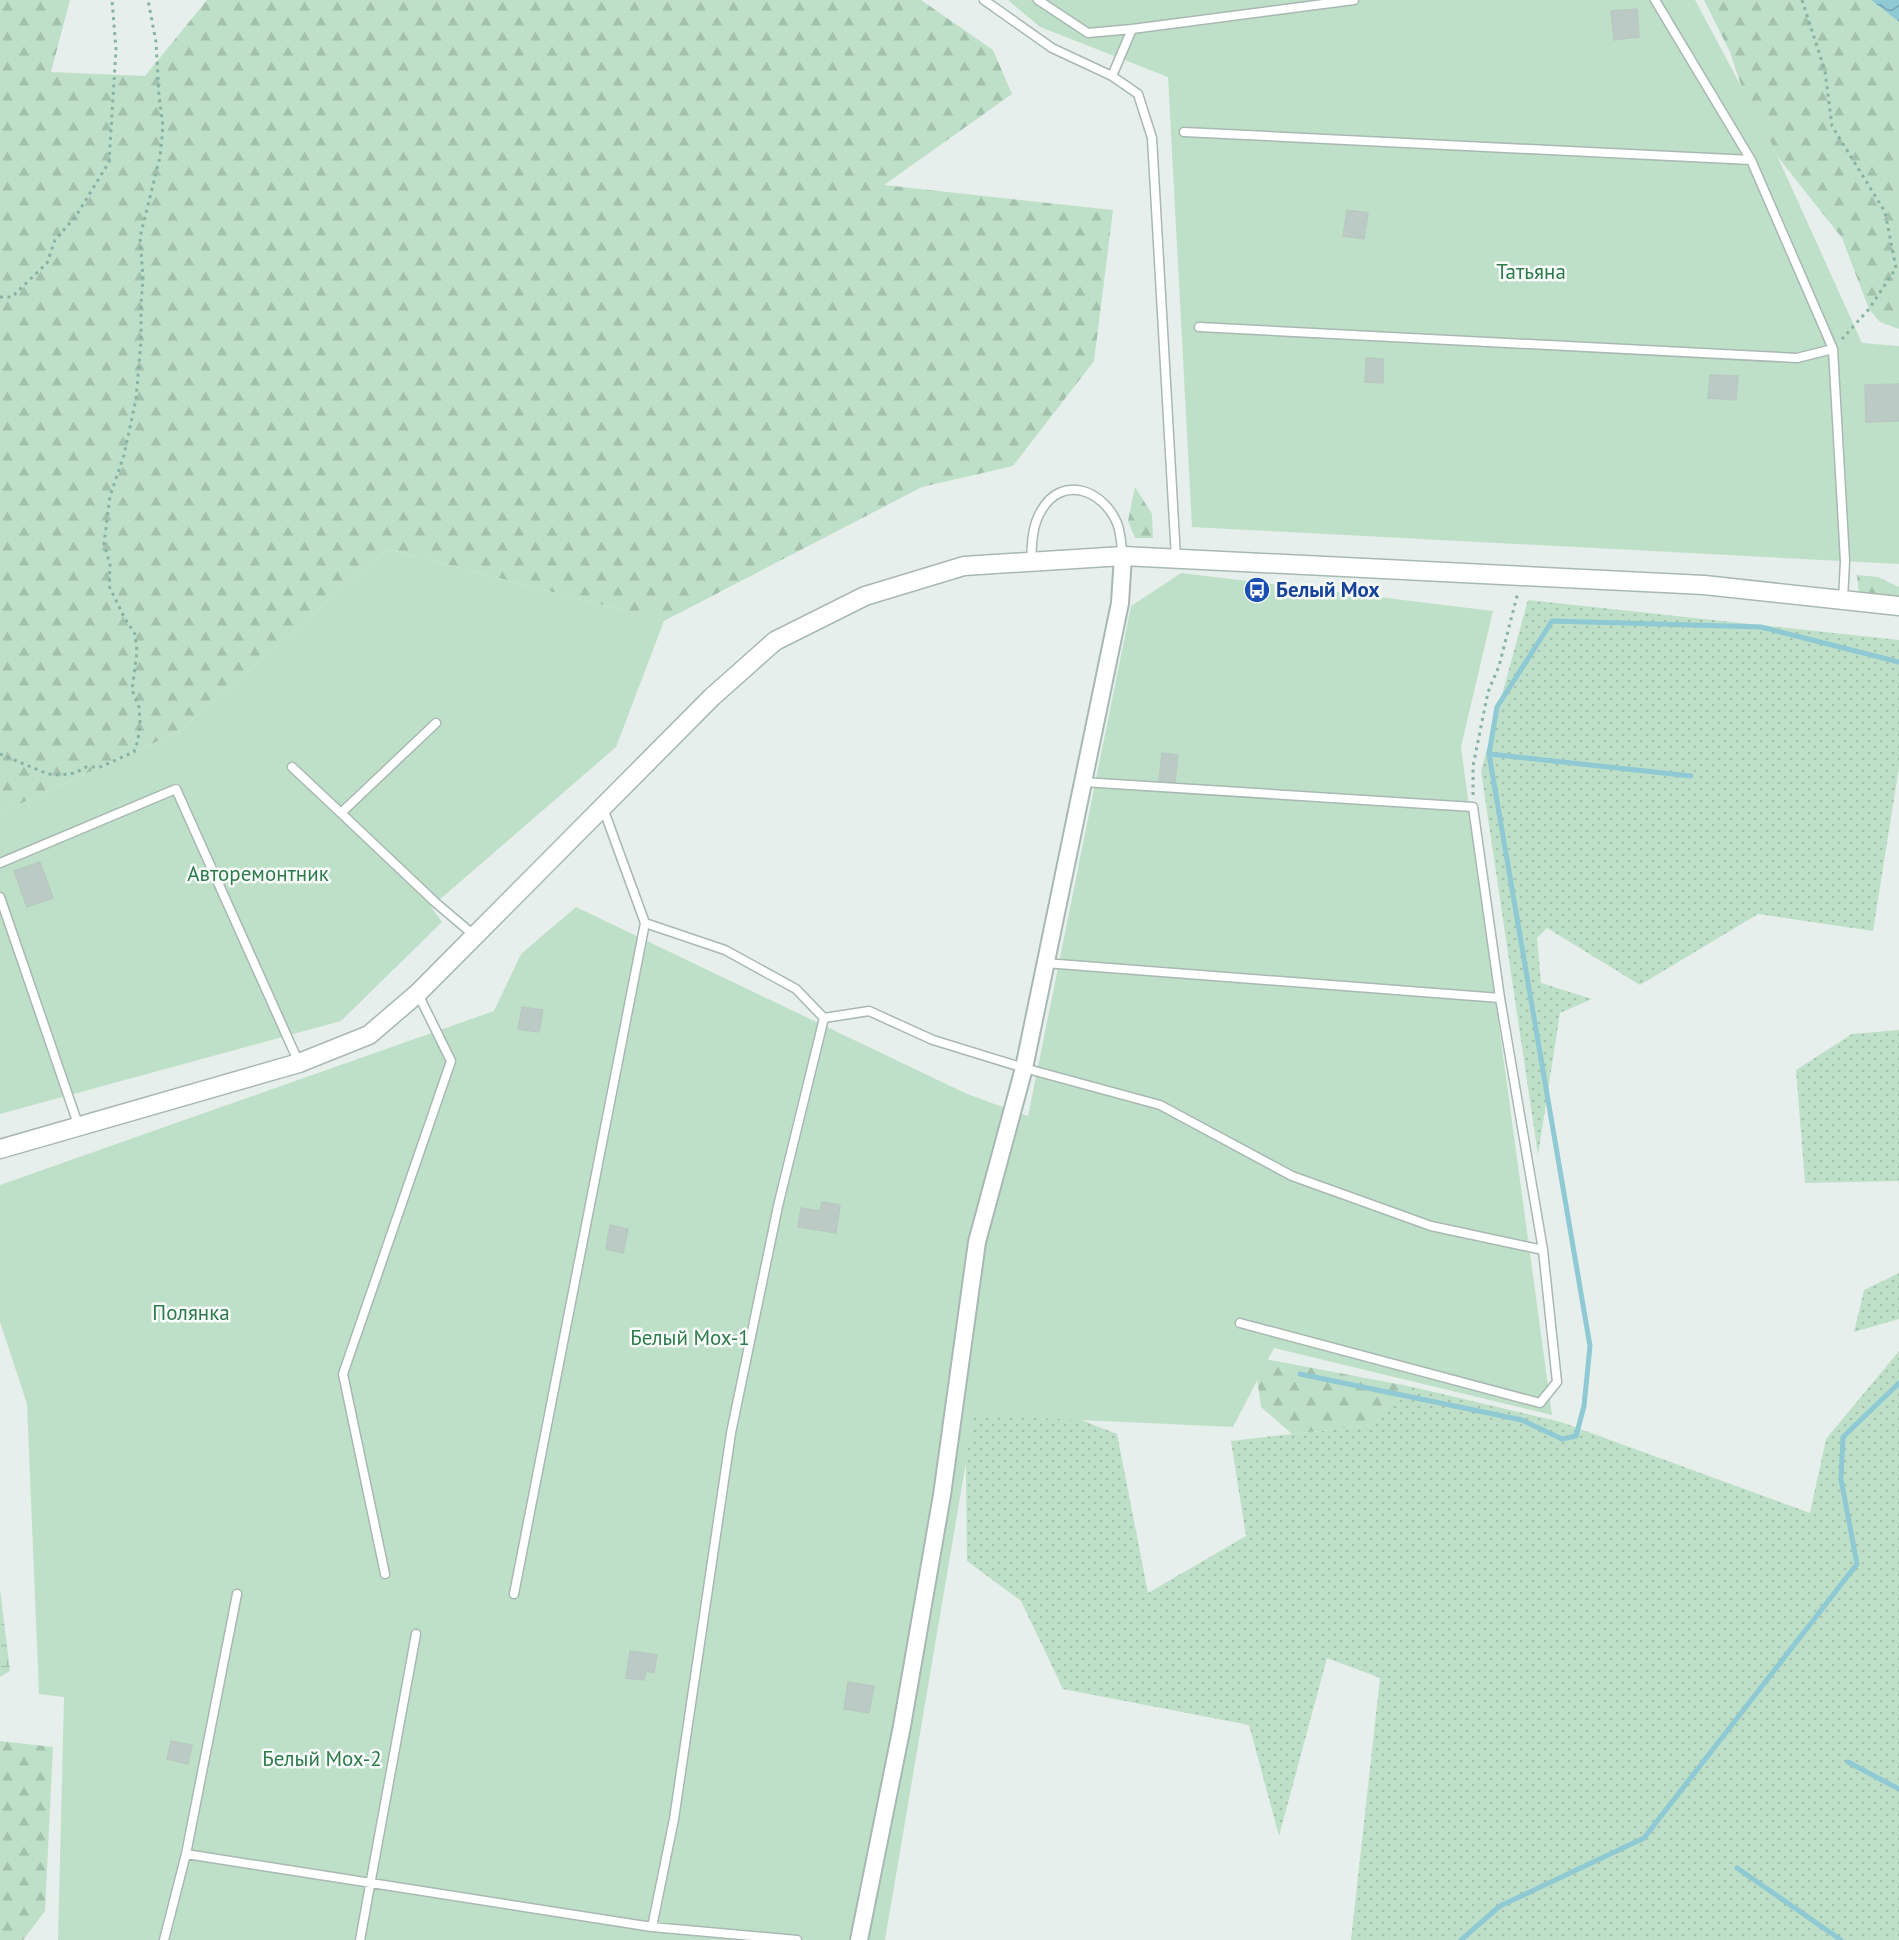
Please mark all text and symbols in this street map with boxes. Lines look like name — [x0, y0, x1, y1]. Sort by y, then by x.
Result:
park label: Татьяна — [1496, 258, 1566, 285]
bus stop icon: Белый Мох — [1242, 575, 1272, 605]
place label: Белый Мох — [1276, 576, 1380, 603]
park label: Авторемонтник — [187, 860, 329, 887]
park label: Полянка — [152, 1299, 230, 1326]
park label: Белый Мох-1 — [630, 1324, 750, 1351]
park label: Белый Мох-2 — [262, 1745, 382, 1772]

